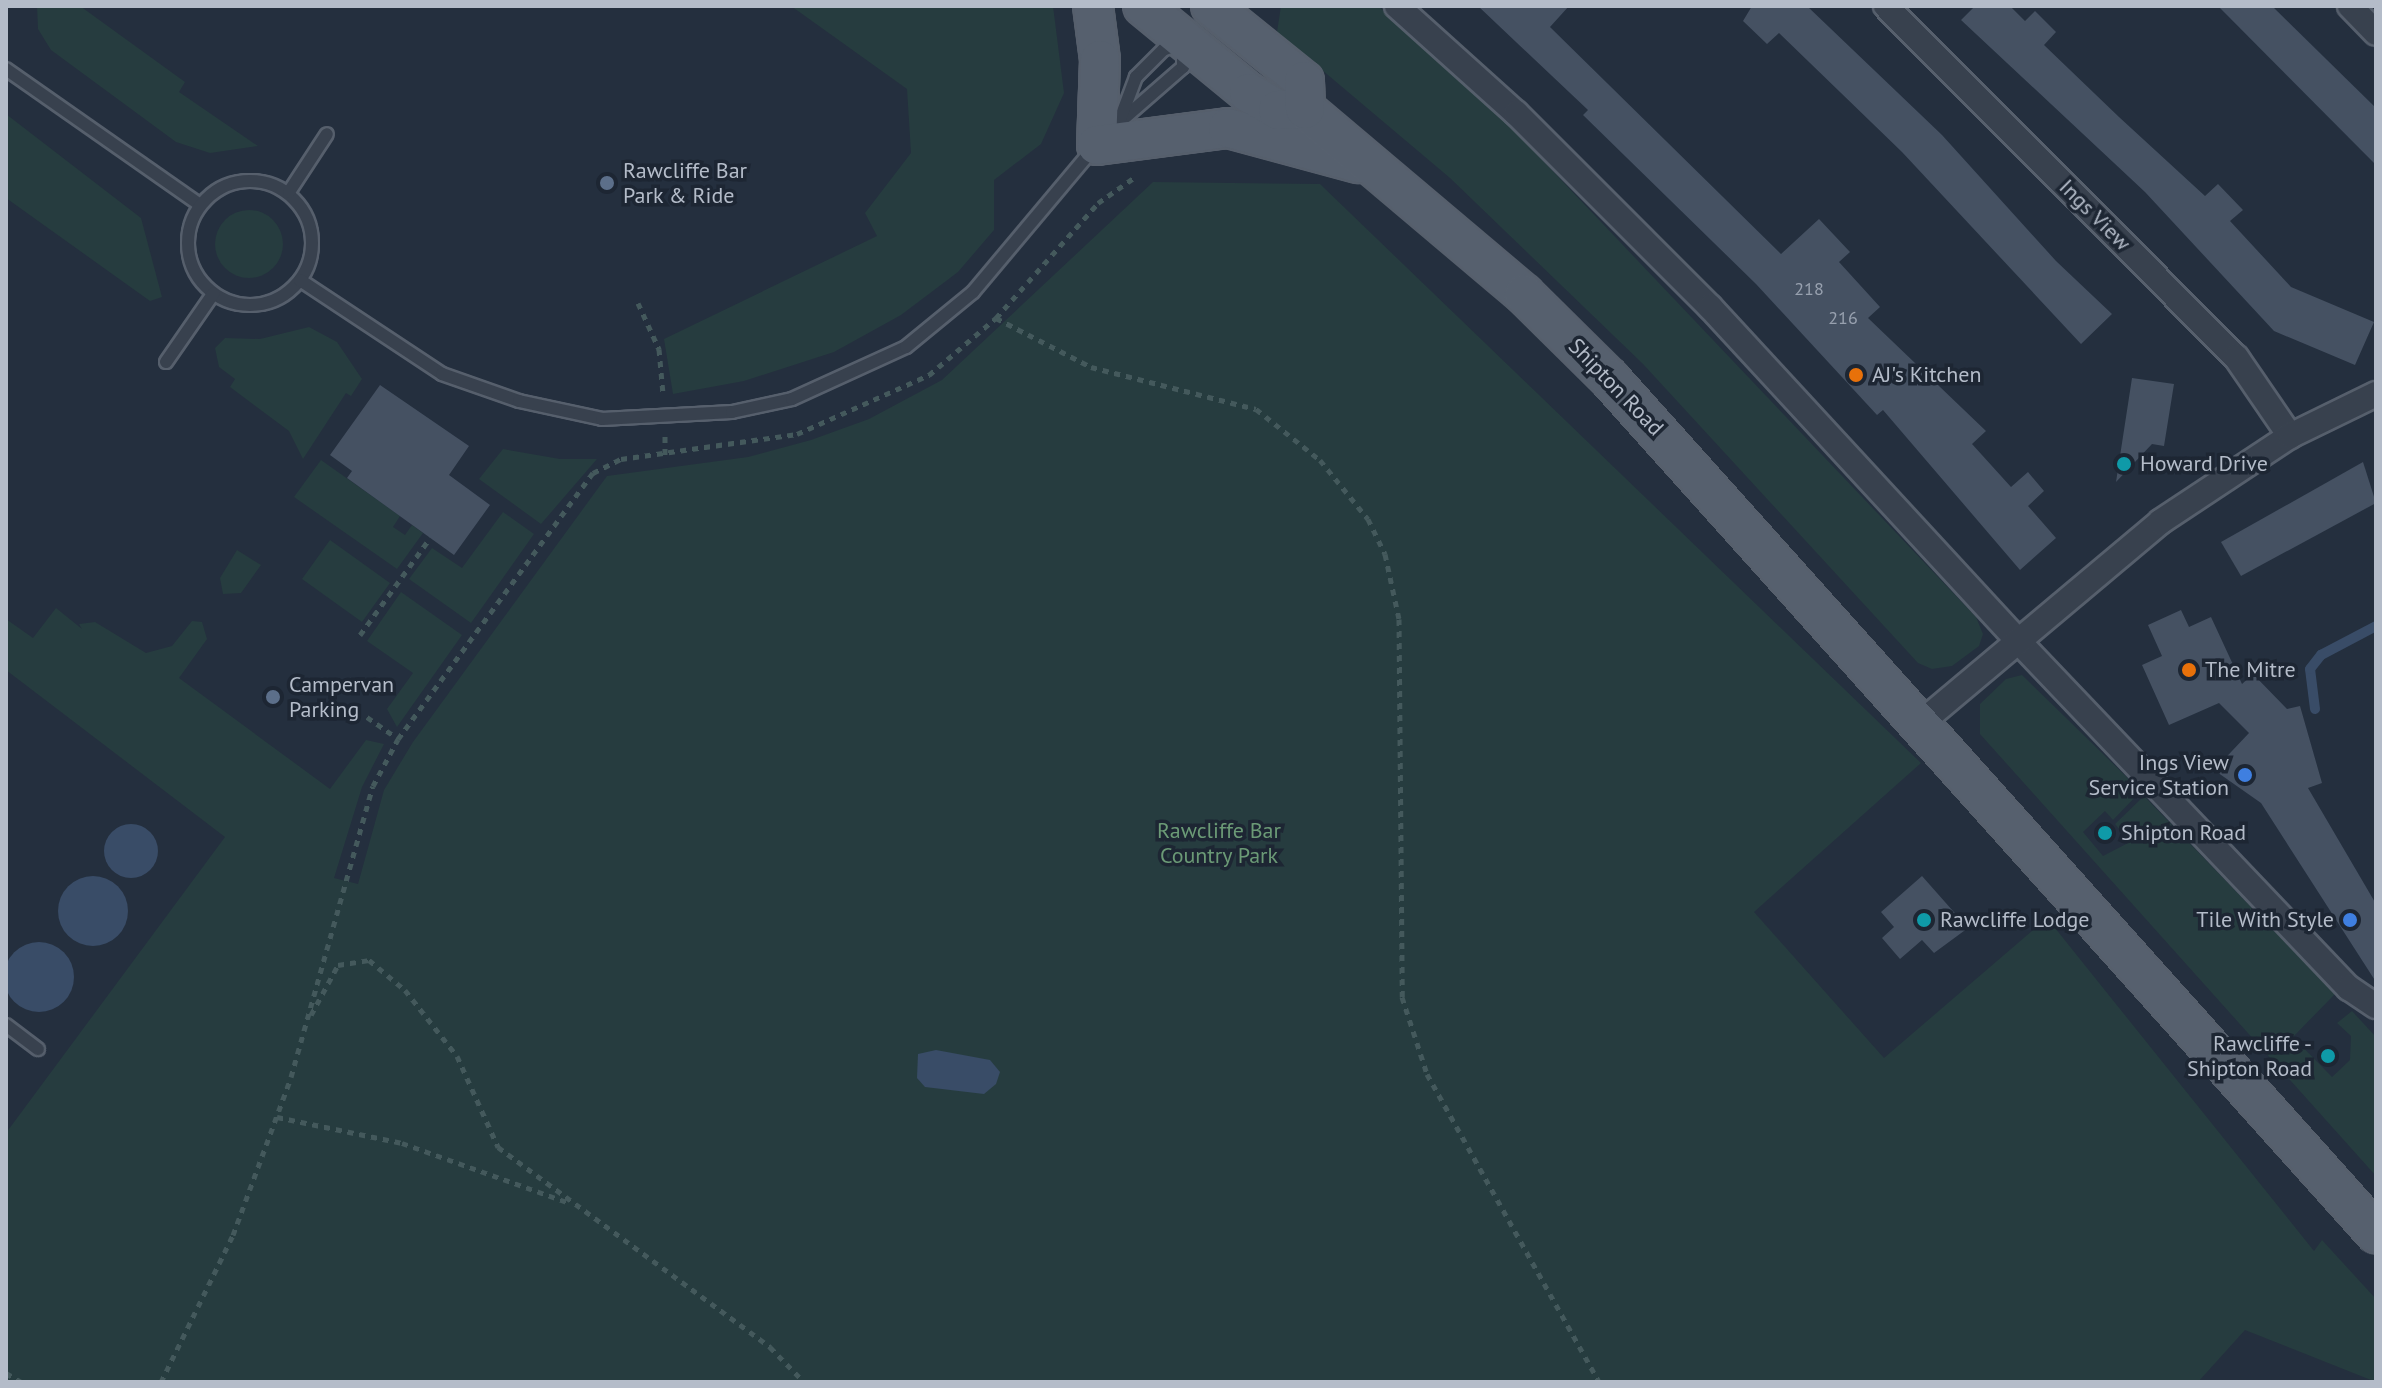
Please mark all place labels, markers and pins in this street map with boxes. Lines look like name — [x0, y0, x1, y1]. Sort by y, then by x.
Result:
place label: Rawcliffe Bar Park & Ride — [623, 157, 747, 208]
marker: Rawcliffe Bar Park & Ride — [598, 174, 616, 192]
place label: AJ's Kitchen — [1872, 362, 1982, 388]
marker: AJ's Kitchen — [1847, 366, 1865, 384]
place label: Howard Drive — [2140, 451, 2268, 477]
marker: Howard Drive — [2115, 455, 2133, 473]
place label: The Mitre — [2205, 657, 2296, 683]
marker: The Mitre — [2180, 661, 2198, 679]
place label: Campervan Parking — [289, 671, 394, 722]
marker: Campervan Parking — [264, 688, 282, 706]
place label: Ings View Service Station — [2088, 749, 2229, 800]
marker: Ings View Service Station — [2236, 766, 2254, 784]
place label: Shipton Road — [2121, 820, 2246, 846]
marker: Shipton Road — [2096, 824, 2114, 842]
place label: Rawcliffe Lodge — [1940, 907, 2089, 933]
place label: Tile With Style — [2196, 907, 2334, 933]
marker: Rawcliffe Lodge — [1915, 911, 1933, 929]
marker: Tile With Style — [2341, 911, 2359, 929]
place label: Rawcliffe - Shipton Road — [2187, 1030, 2312, 1082]
marker: Rawcliffe - Shipton Road — [2319, 1047, 2337, 1065]

